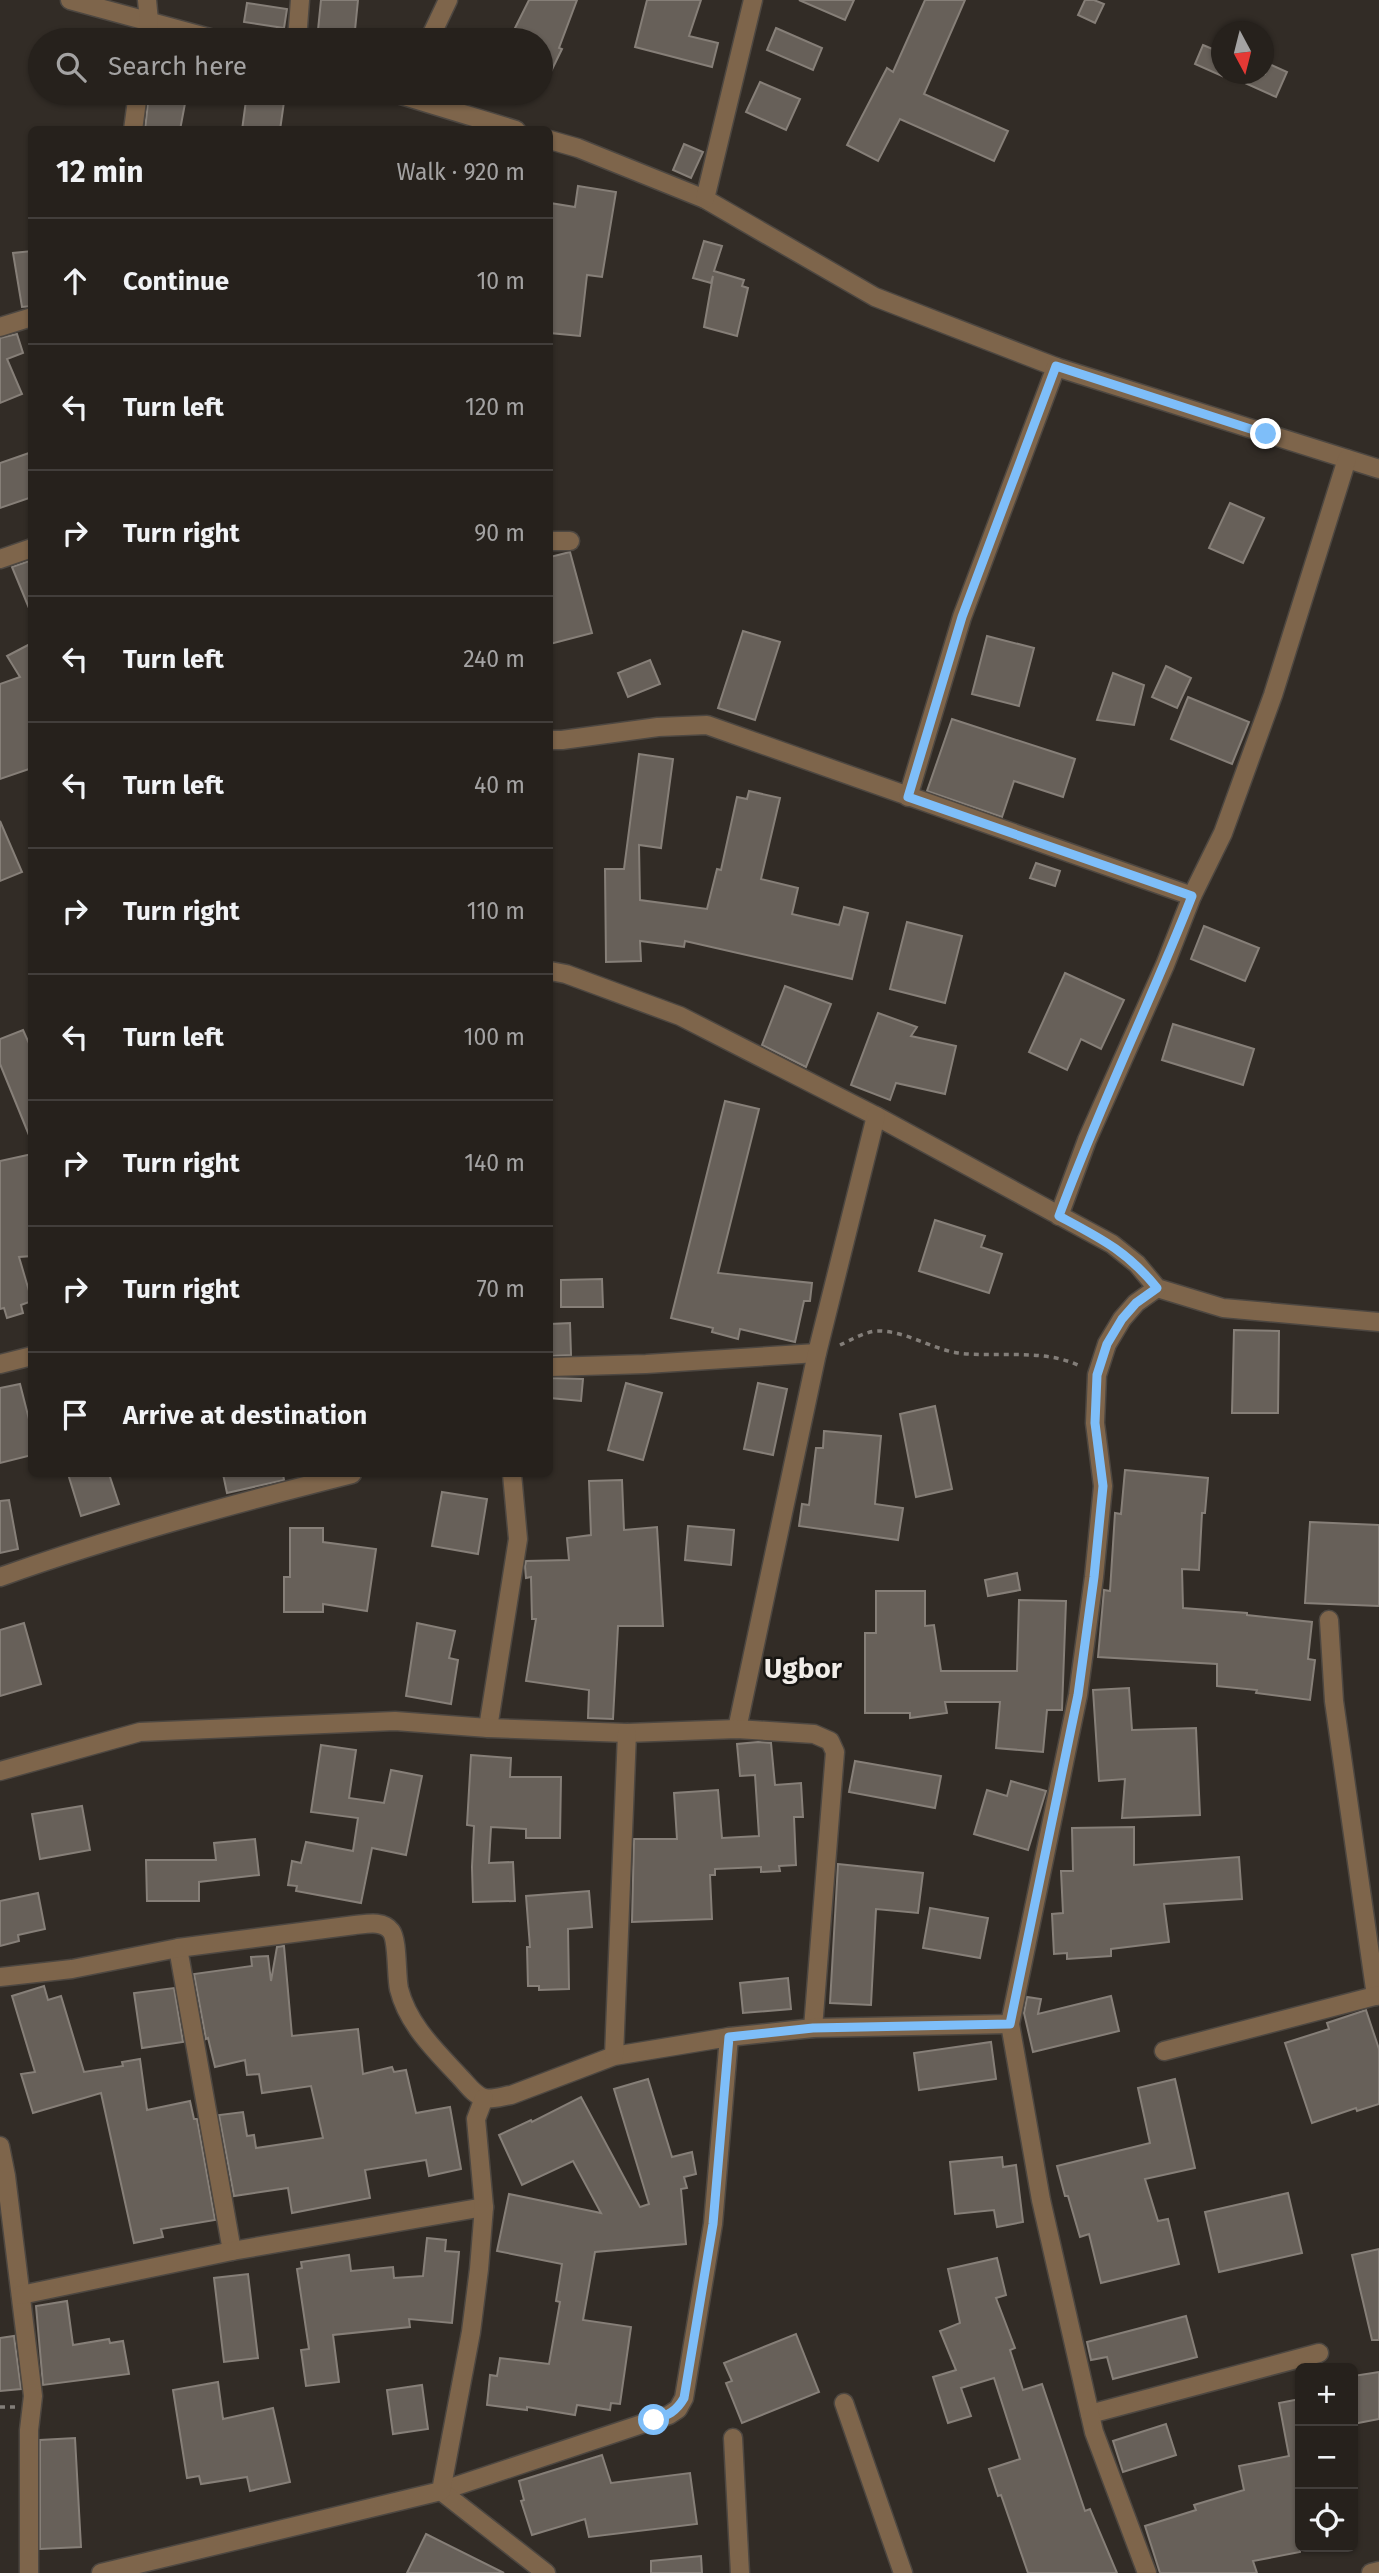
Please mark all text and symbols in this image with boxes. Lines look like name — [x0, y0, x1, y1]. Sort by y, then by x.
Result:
north arrow — [1211, 21, 1274, 84]
search box — [28, 28, 553, 105]
icon: search — [52, 48, 90, 86]
text: Search here — [108, 51, 247, 82]
text: 12 min — [56, 154, 144, 190]
text: Walk · 920 m — [397, 158, 525, 186]
icon: ahead — [56, 262, 94, 300]
text: Continue — [123, 266, 229, 297]
text: 10 m — [476, 267, 525, 295]
icon: left — [56, 388, 94, 426]
text: Turn left — [123, 392, 224, 423]
text: 120 m — [465, 393, 525, 421]
route end — [1250, 418, 1281, 449]
icon: right — [56, 514, 94, 552]
text: Turn right — [123, 518, 240, 549]
text: 90 m — [474, 519, 525, 547]
icon: left — [56, 640, 94, 678]
text: Turn left — [123, 644, 224, 675]
text: 240 m — [463, 645, 525, 673]
icon: left — [56, 766, 94, 804]
text: Turn left — [123, 770, 224, 801]
text: 40 m — [474, 771, 525, 799]
icon: right — [56, 892, 94, 930]
text: Turn right — [123, 896, 240, 927]
text: 110 m — [467, 897, 525, 925]
icon: left — [56, 1018, 94, 1056]
text: Turn left — [123, 1022, 224, 1053]
text: 100 m — [464, 1023, 525, 1051]
icon: right — [56, 1144, 94, 1182]
text: Turn right — [123, 1148, 240, 1179]
text: 140 m — [464, 1149, 525, 1177]
icon: right — [56, 1270, 94, 1308]
text: Turn right — [123, 1274, 240, 1305]
text: 70 m — [476, 1275, 525, 1303]
icon: arrive — [56, 1396, 94, 1434]
text: Arrive at destination — [123, 1400, 367, 1431]
district label: Ugbor — [764, 1652, 843, 1685]
map controls — [1295, 2363, 1358, 2552]
button: + — [1295, 2363, 1358, 2426]
route start — [638, 2404, 669, 2435]
button: − — [1295, 2426, 1358, 2489]
button: locate — [1295, 2489, 1358, 2552]

